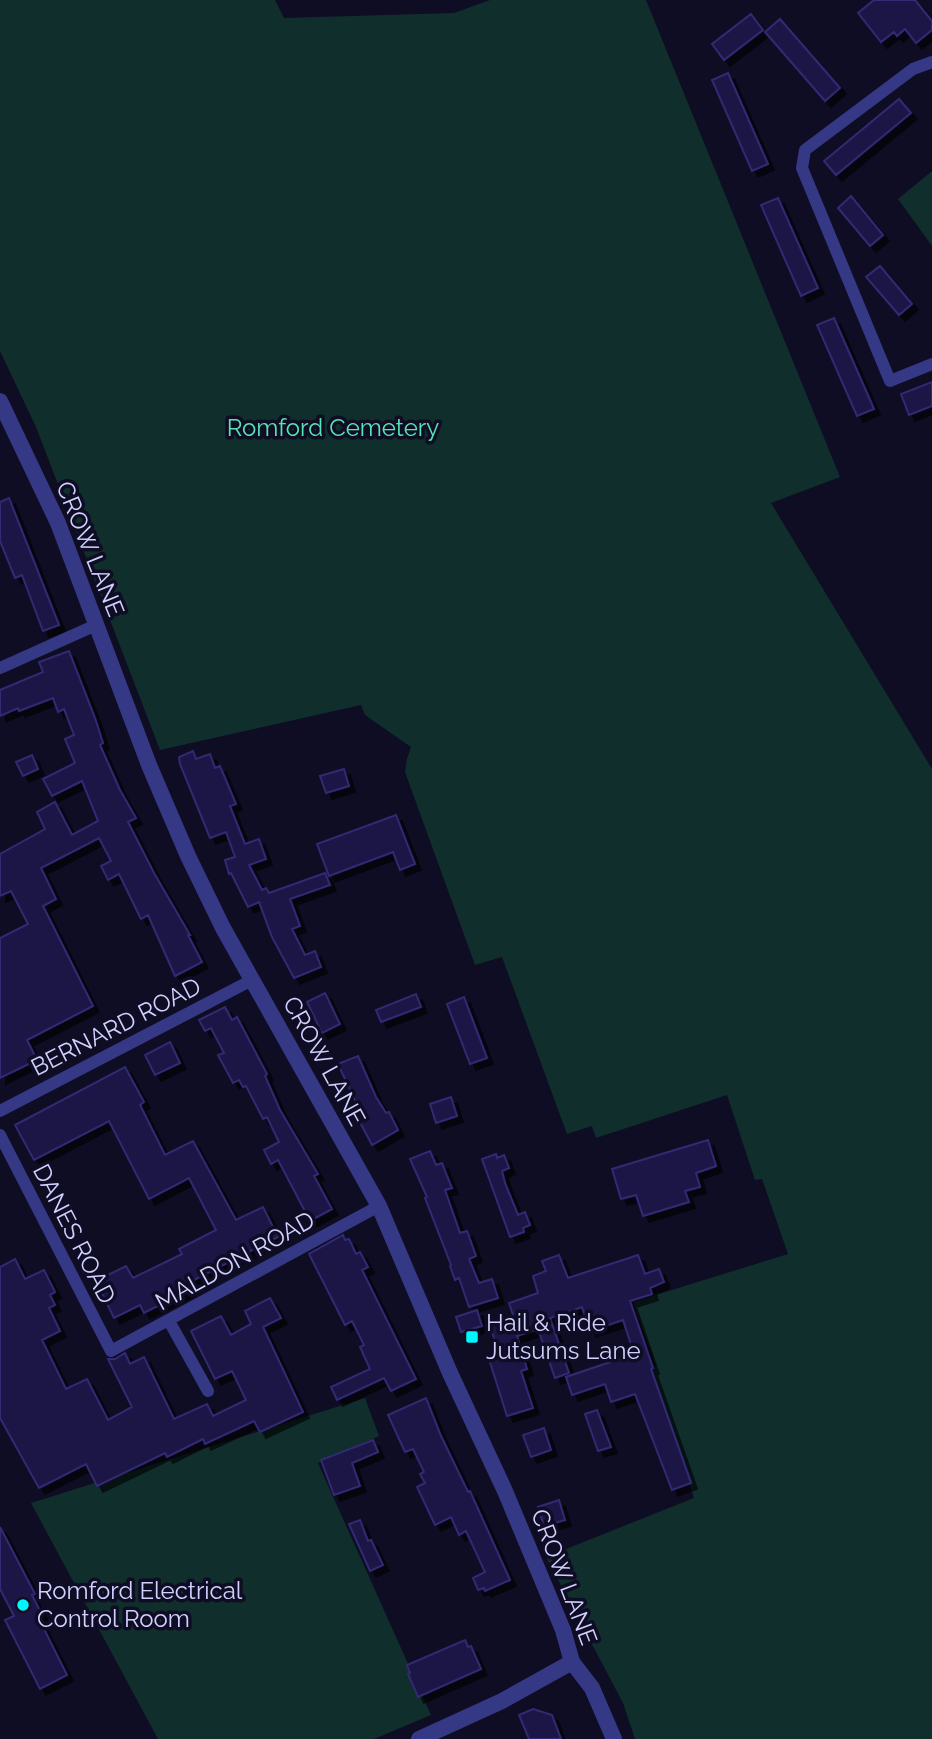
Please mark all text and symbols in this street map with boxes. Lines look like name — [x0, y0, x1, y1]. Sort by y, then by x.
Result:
park label: Romford Cemetery — [227, 413, 439, 442]
street label: CROW LANE — [50, 477, 131, 621]
street label: BERNARD ROAD — [26, 971, 205, 1082]
street label: CROW LANE — [277, 991, 372, 1130]
street label: DANES ROAD — [27, 1159, 122, 1309]
street label: MALDON ROAD — [150, 1205, 319, 1316]
place label: Hail & Ride Jutsums Lane — [486, 1308, 641, 1365]
marker: Hail & Ride Jutsums Lane — [464, 1329, 480, 1345]
street label: CROW LANE — [525, 1505, 604, 1649]
place label: Romford Electrical Control Room — [37, 1576, 243, 1633]
marker: Romford Electrical Control Room — [15, 1597, 31, 1613]

